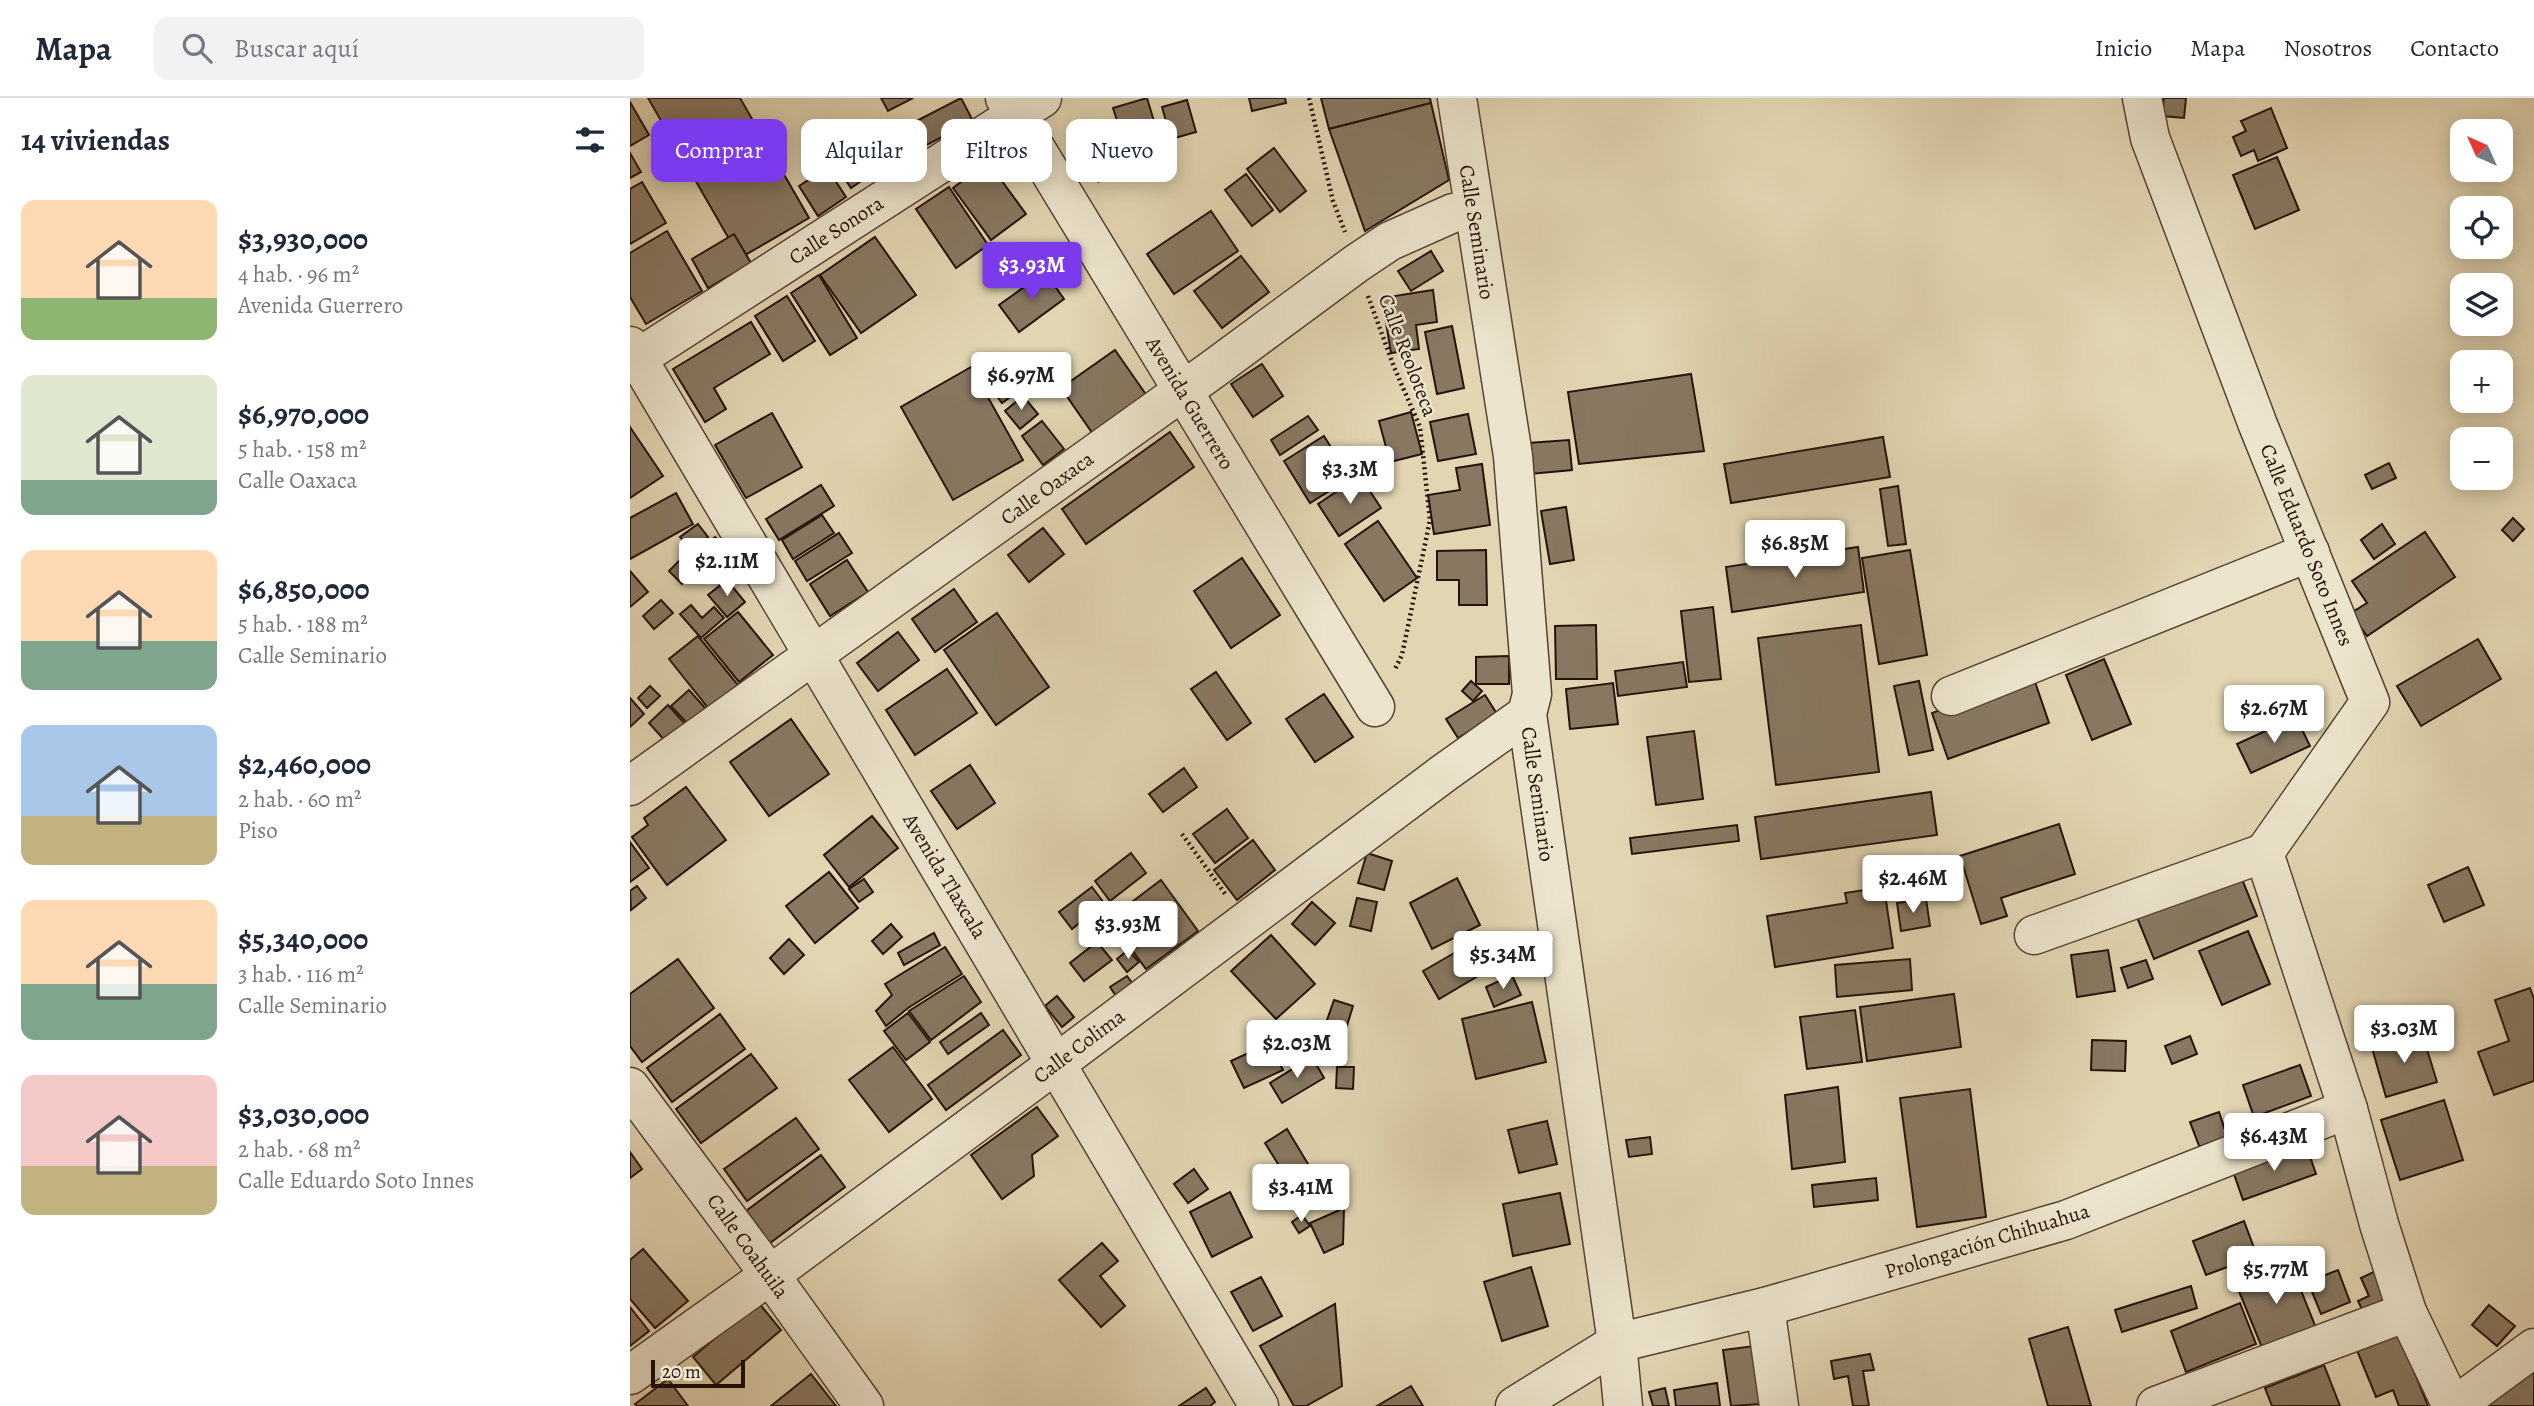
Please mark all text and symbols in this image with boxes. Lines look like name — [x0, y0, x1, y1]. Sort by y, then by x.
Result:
search box — [154, 17, 644, 80]
text: Mapa — [35, 26, 112, 71]
icon: search — [178, 29, 216, 67]
text: Buscar aquí — [234, 31, 359, 66]
text: Inicio — [2095, 32, 2152, 64]
text: Mapa — [2190, 32, 2245, 64]
text: Nosotros — [2283, 32, 2372, 64]
text: Contacto — [2410, 32, 2499, 64]
chip: Comprar — [651, 119, 787, 182]
chip: Alquilar — [801, 119, 927, 182]
chip: Filtros — [941, 119, 1052, 182]
chip: Nuevo — [1066, 119, 1177, 182]
north arrow — [2450, 119, 2513, 182]
map controls — [2450, 119, 2513, 490]
text: 14 viviendas — [21, 120, 170, 160]
icon: filters — [571, 121, 609, 159]
street label: Calle Seminario — [1453, 163, 1501, 301]
street label: Calle Sonora — [783, 189, 889, 271]
button: locate — [2450, 196, 2513, 259]
text: $3,930,000 — [238, 219, 368, 259]
icon: home — [77, 228, 161, 312]
pin: $3.93M — [975, 242, 1089, 302]
text: $3.93M — [999, 249, 1065, 280]
text: 4 hab. · 96 m² — [238, 259, 359, 290]
button: layers — [2450, 273, 2513, 336]
text: Avenida Guerrero — [238, 290, 403, 321]
street label: Calle Reoloteca — [1372, 290, 1444, 421]
street label: Avenida Guerrero — [1139, 330, 1241, 475]
button: + — [2450, 350, 2513, 413]
pin: $6.97M — [964, 352, 1078, 412]
text: $6.97M — [987, 359, 1055, 390]
text: $6,970,000 — [238, 394, 369, 434]
icon: home — [77, 403, 161, 487]
button: − — [2450, 427, 2513, 490]
text: 5 hab. · 158 m² — [238, 434, 367, 465]
street label: Calle Eduardo Soto Innes — [2254, 440, 2360, 650]
street label: Calle Oaxaca — [995, 445, 1099, 531]
pin: $3.3M — [1301, 446, 1399, 506]
text: $3.3M — [1322, 453, 1378, 484]
text: Calle Oaxaca — [238, 465, 357, 496]
pin: $6.85M — [1738, 520, 1852, 580]
text: $6.85M — [1761, 527, 1829, 558]
pin: $2.11M — [670, 538, 784, 598]
text: $2.11M — [695, 545, 759, 576]
text: $6,850,000 — [238, 569, 370, 609]
icon: home — [77, 578, 161, 662]
text: 5 hab. · 188 m² — [238, 609, 368, 640]
text: Calle Seminario — [238, 640, 387, 671]
pin: $2.67M — [2217, 686, 2331, 745]
text: $2.67M — [2240, 692, 2308, 723]
street label: Calle Seminario — [1515, 725, 1561, 863]
text: $2,460,000 — [238, 744, 371, 784]
icon: home — [77, 753, 161, 837]
text: 2 hab. · 60 m² — [238, 784, 362, 815]
street label: Avenida Tlaxcala — [896, 807, 994, 944]
text: Piso — [238, 815, 278, 846]
pin: $2.46M — [1856, 856, 1970, 915]
text: $2.46M — [1878, 862, 1948, 893]
pin: $3.93M — [1071, 902, 1185, 961]
text: $3.93M — [1095, 908, 1161, 939]
text: $5,340,000 — [238, 919, 368, 959]
icon: home — [77, 928, 161, 1012]
pin: $5.34M — [1446, 932, 1560, 991]
text: $5.34M — [1470, 938, 1536, 969]
text: 3 hab. · 116 m² — [238, 959, 364, 990]
text: Calle Seminario — [238, 990, 387, 1021]
street label: Calle Colima — [1027, 1002, 1131, 1090]
pin: $3.03M — [2347, 1006, 2461, 1065]
text: $3.03M — [2370, 1012, 2438, 1043]
pin: $2.03M — [1240, 1020, 1354, 1080]
text: $2.03M — [1263, 1027, 1331, 1058]
text: $3,030,000 — [238, 1094, 369, 1134]
icon: home — [77, 1103, 161, 1187]
pin: $6.43M — [2217, 1114, 2331, 1173]
text: $6.43M — [2240, 1120, 2308, 1151]
text: 2 hab. · 68 m² — [238, 1134, 361, 1165]
pin: $3.41M — [1244, 1164, 1358, 1224]
text: Calle Eduardo Soto Innes — [238, 1165, 474, 1196]
text: $3.41M — [1268, 1171, 1334, 1202]
street label: Calle Coahuila — [700, 1188, 796, 1304]
street label: Prolongación Chihuahua — [1881, 1196, 2093, 1285]
pin: $5.77M — [2219, 1246, 2333, 1306]
text: $5.77M — [2243, 1253, 2309, 1284]
scale bar — [651, 1357, 746, 1389]
text: 20 m — [662, 1359, 701, 1385]

